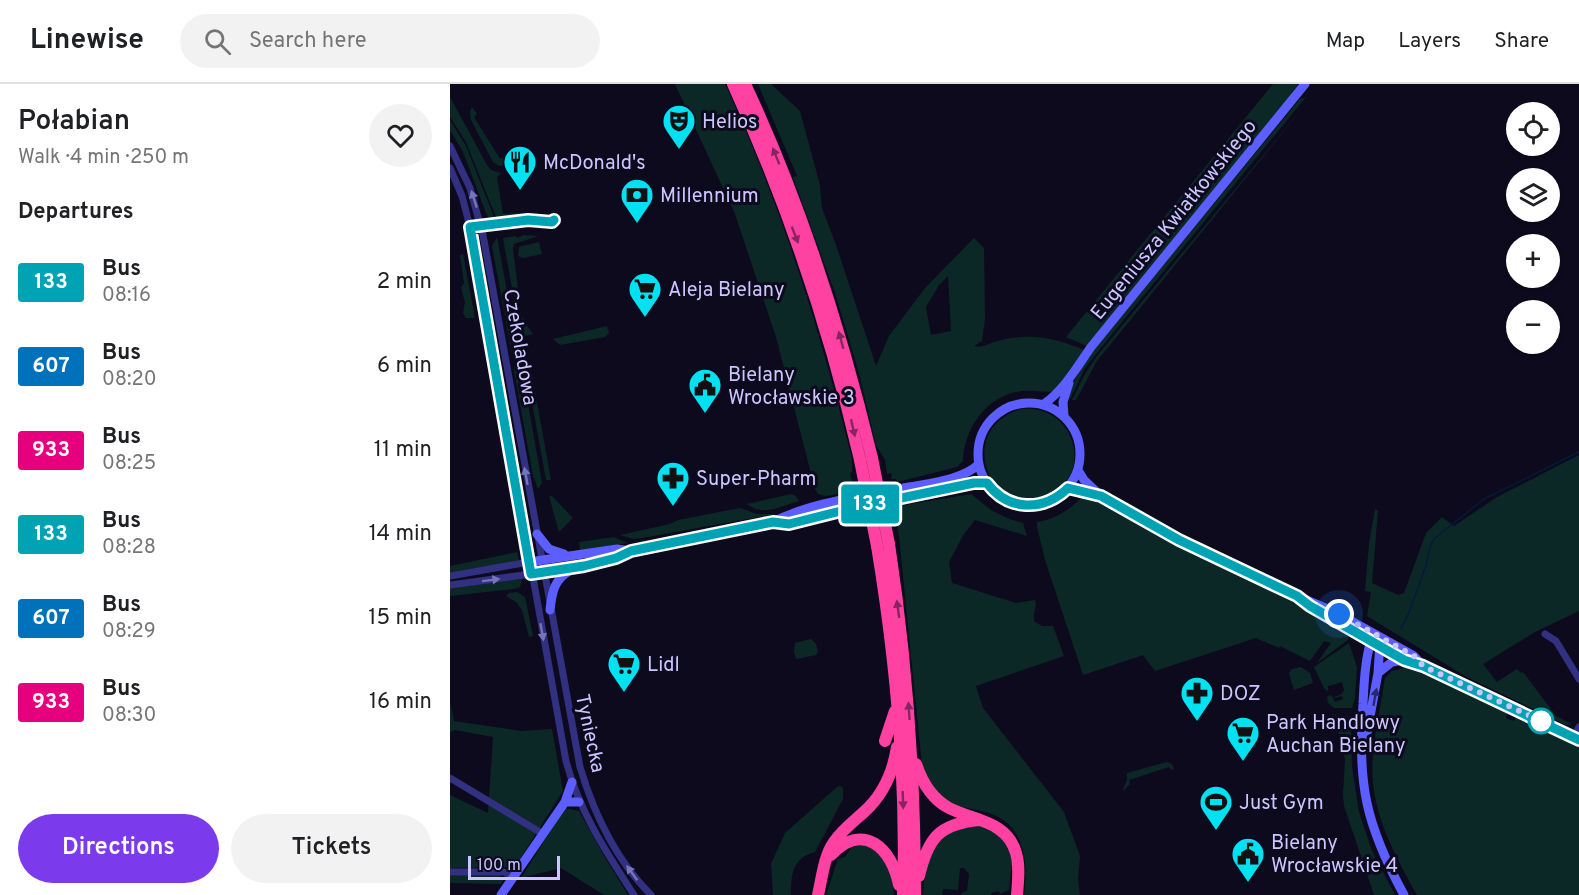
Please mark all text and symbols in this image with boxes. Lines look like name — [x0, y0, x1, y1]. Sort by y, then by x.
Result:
search box — [180, 14, 600, 68]
text: Linewise — [30, 23, 144, 59]
icon: search — [201, 25, 234, 58]
text: Search here — [249, 28, 366, 55]
text: Map — [1326, 28, 1365, 55]
text: Layers — [1398, 28, 1461, 55]
text: Share — [1494, 28, 1549, 55]
map controls — [1506, 102, 1560, 354]
button: locate — [1506, 102, 1560, 156]
theatre icon: Helios — [661, 103, 697, 150]
text: Połabian — [18, 104, 130, 140]
button: heart — [369, 104, 432, 167]
place label: Helios — [702, 110, 757, 136]
street label: Eugeniusza Kwiatkowskiego — [1086, 115, 1263, 326]
restaurant icon: McDonald's — [502, 144, 538, 191]
text: Walk · 4 min · 250 m — [18, 145, 189, 171]
one-way arrow — [771, 147, 781, 165]
place label: McDonald's — [543, 151, 646, 177]
button: layers — [1506, 168, 1560, 222]
bank icon: Millennium — [619, 177, 655, 224]
place label: Millennium — [660, 184, 759, 210]
one-way arrow — [468, 190, 478, 208]
text: Departures — [18, 199, 134, 226]
one-way arrow — [790, 226, 800, 244]
button: + — [1506, 234, 1560, 288]
text: Bus — [102, 256, 141, 283]
text: 133 — [34, 269, 68, 296]
text: 2 min — [377, 269, 432, 296]
supermarket icon: Aleja Bielany — [627, 271, 663, 318]
place label: Aleja Bielany — [668, 278, 785, 304]
text: 08:16 — [102, 283, 151, 309]
street label: Czekoladowa — [496, 287, 542, 407]
button: − — [1506, 300, 1560, 354]
one-way arrow — [836, 331, 845, 349]
text: Bus — [102, 340, 141, 367]
text: 607 — [32, 353, 70, 380]
text: 6 min — [377, 353, 432, 380]
place label: Bielany Wrocławskie 3 — [728, 363, 855, 412]
text: 08:20 — [102, 367, 157, 393]
public building icon: Bielany Wrocławskie 3 — [687, 367, 723, 414]
one-way arrow — [848, 419, 858, 437]
text: Bus — [102, 424, 141, 451]
text: 933 — [32, 437, 70, 464]
text: 11 min — [374, 437, 432, 464]
text: 08:25 — [102, 451, 156, 477]
pharmacy icon: Super-Pharm — [655, 460, 691, 507]
one-way arrow — [521, 467, 530, 486]
place label: Super-Pharm — [696, 467, 816, 493]
line badge: 133 — [836, 484, 904, 524]
text: 133 — [853, 491, 887, 518]
text: Bus — [102, 508, 141, 535]
text: 133 — [34, 521, 68, 548]
text: 14 min — [369, 521, 432, 548]
text: 08:28 — [102, 535, 156, 561]
one-way arrow — [481, 575, 500, 585]
text: Bus — [102, 592, 141, 619]
your location — [1324, 599, 1354, 629]
one-way arrow — [893, 600, 903, 619]
text: 607 — [32, 605, 70, 632]
text: 15 min — [368, 605, 432, 632]
text: 08:29 — [102, 619, 156, 645]
one-way arrow — [537, 623, 546, 642]
supermarket icon: Lidl — [606, 646, 642, 693]
place label: Lidl — [647, 653, 680, 679]
pharmacy icon: DOZ — [1179, 675, 1215, 722]
text: Bus — [102, 676, 141, 703]
place label: DOZ — [1220, 682, 1261, 708]
one-way arrow — [1370, 687, 1379, 706]
text: 933 — [32, 689, 70, 716]
text: 16 min — [369, 689, 432, 716]
street label: Tyniecka — [568, 692, 610, 775]
one-way arrow — [904, 701, 914, 720]
text: 08:30 — [102, 703, 156, 729]
unlabelled marker — [1528, 708, 1554, 734]
place label: Park Handlowy Auchan Bielany — [1266, 711, 1406, 760]
supermarket icon: Park Handlowy Auchan Bielany — [1225, 715, 1261, 762]
sports icon: Just Gym — [1198, 784, 1234, 831]
one-way arrow — [898, 790, 907, 809]
place label: Just Gym — [1239, 791, 1324, 817]
button: Directions — [18, 814, 219, 883]
button: Tickets — [231, 814, 432, 883]
place label: Bielany Wrocławskie 4 — [1271, 831, 1398, 880]
public building icon: Bielany Wrocławskie 4 — [1230, 836, 1266, 883]
scale bar — [468, 853, 560, 880]
text: 100 m — [477, 856, 521, 876]
one-way arrow — [626, 865, 638, 881]

